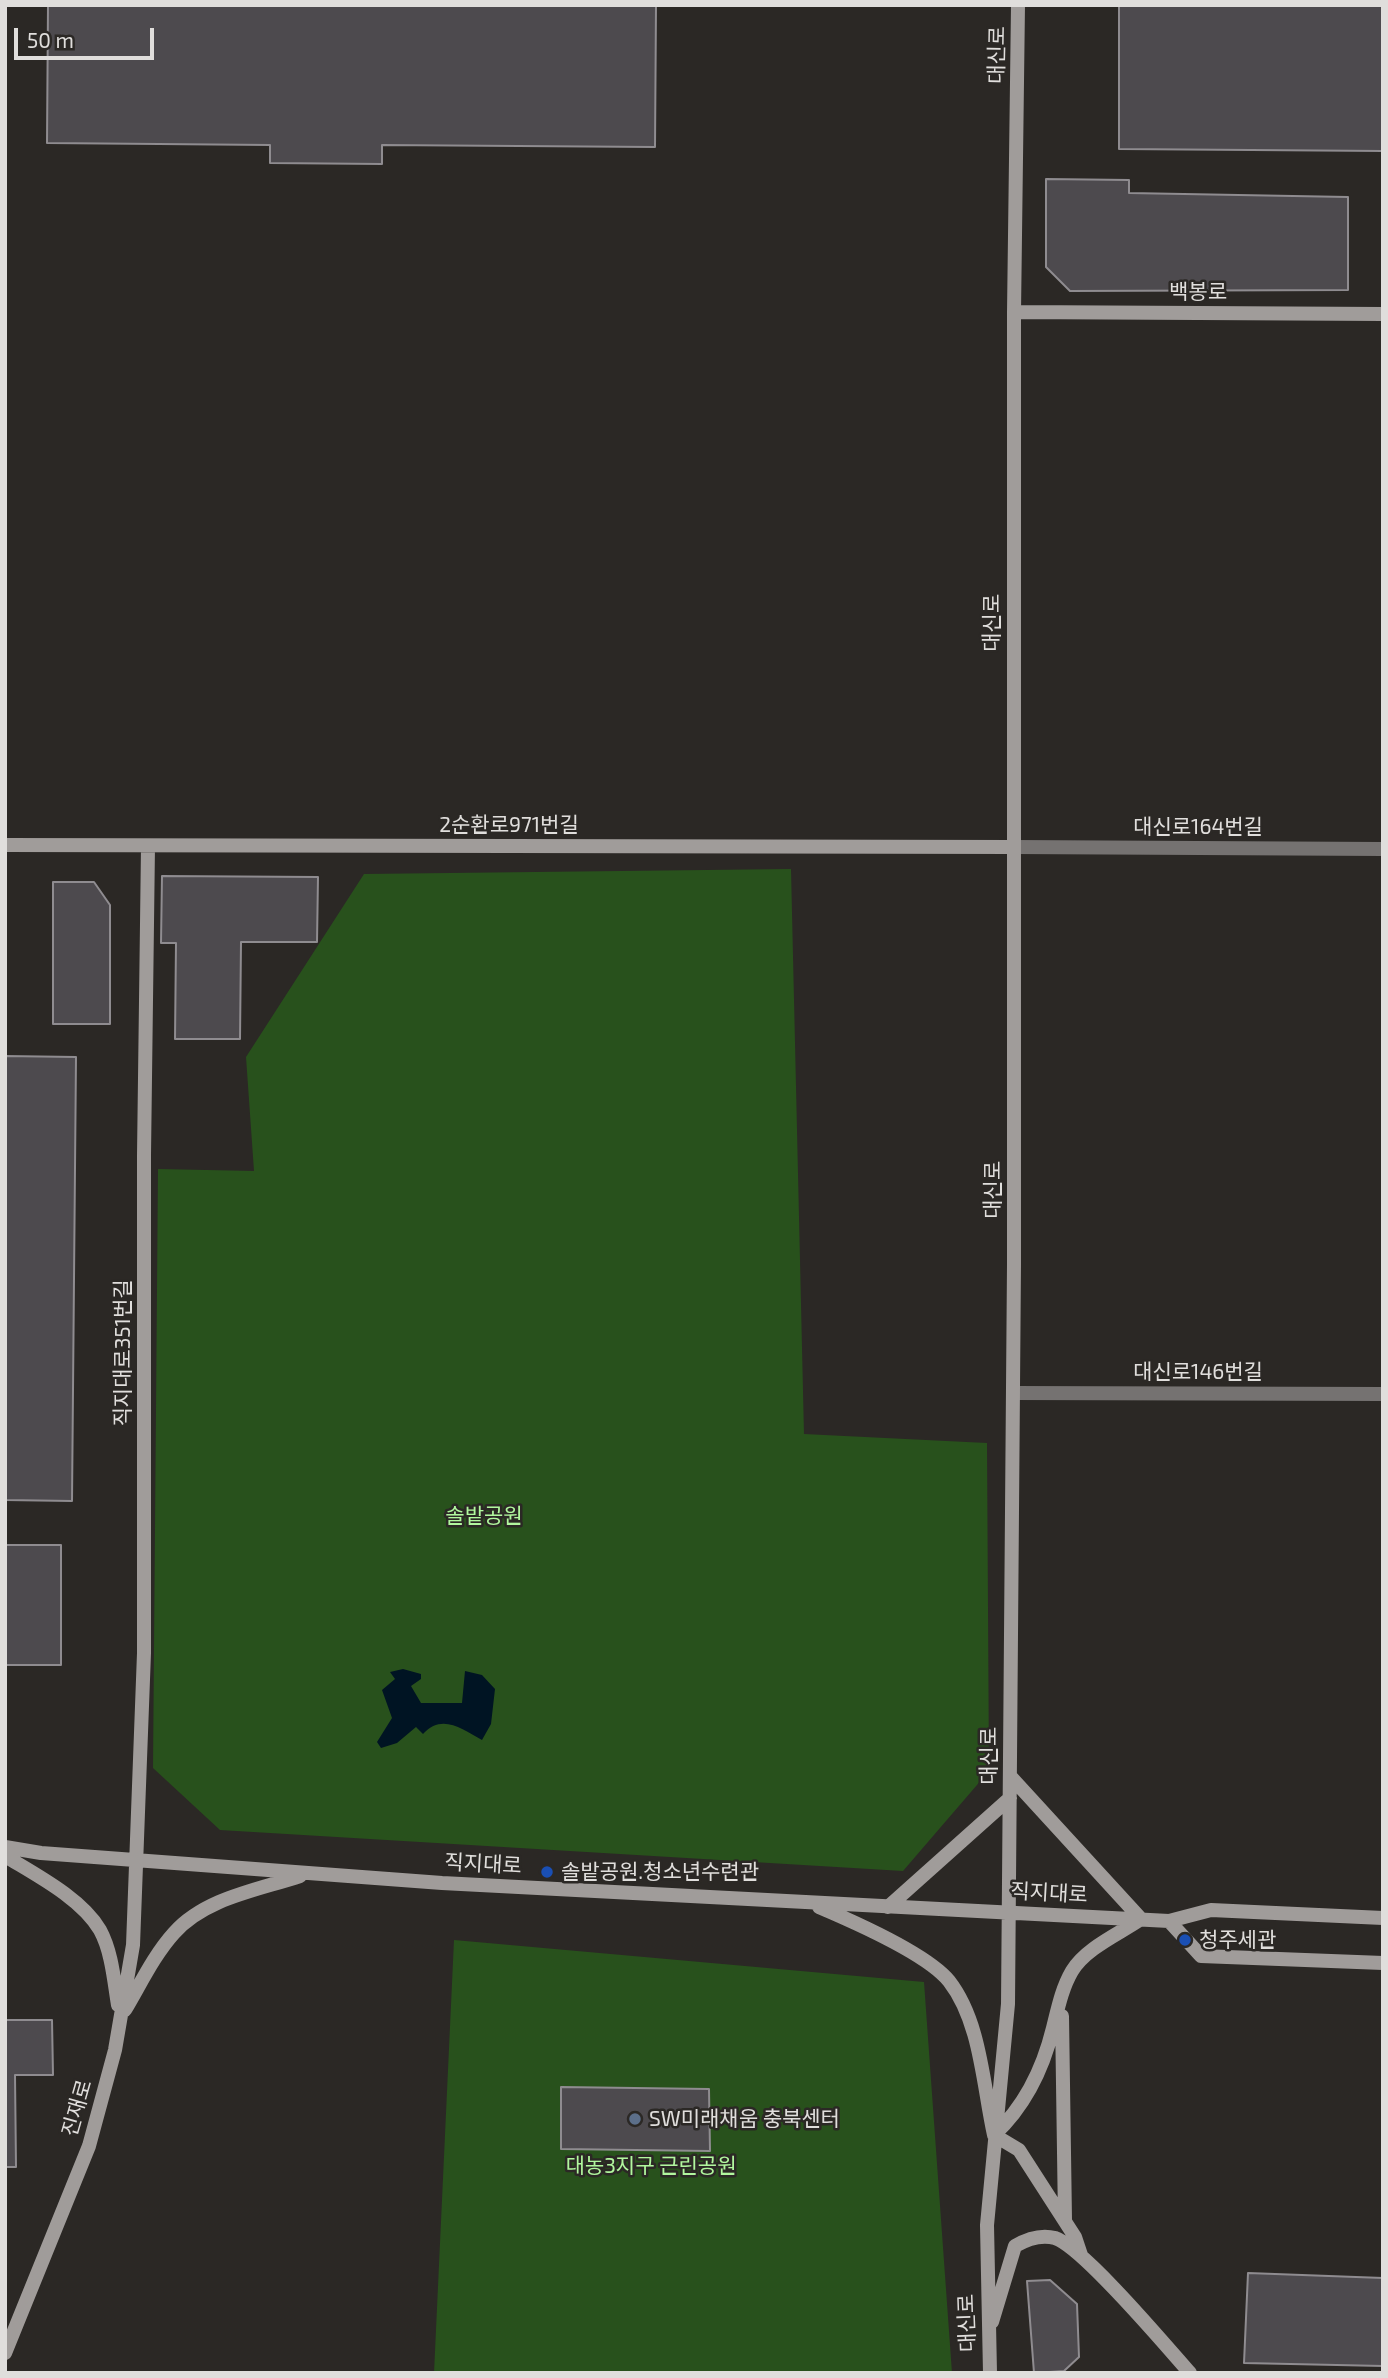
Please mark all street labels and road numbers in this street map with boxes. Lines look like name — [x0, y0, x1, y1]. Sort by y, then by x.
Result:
street label: 대신로 — [984, 26, 1010, 84]
street label: 백봉로 — [1169, 279, 1227, 305]
street label: 대신로 — [979, 594, 1005, 652]
street label: 2순환로971번길 — [439, 812, 579, 838]
street label: 대신로164번길 — [1133, 814, 1263, 840]
street label: 대신로 — [980, 1161, 1006, 1219]
street label: 직지대로351번길 — [110, 1279, 136, 1427]
street label: 대신로146번길 — [1133, 1359, 1263, 1385]
street label: 대신로 — [976, 1727, 1002, 1785]
street label: 직지대로 — [444, 1849, 522, 1879]
street label: 직지대로 — [1010, 1878, 1088, 1908]
street label: 진재로 — [57, 2077, 97, 2139]
street label: 대신로 — [953, 2294, 981, 2352]

